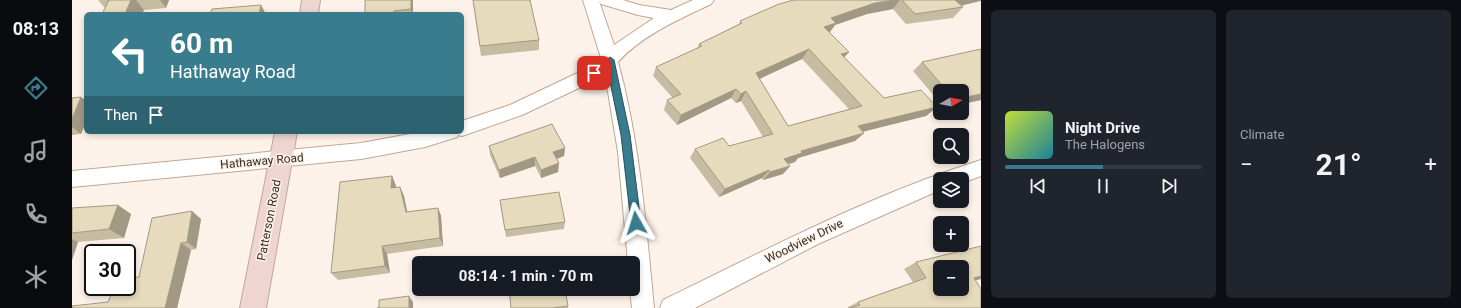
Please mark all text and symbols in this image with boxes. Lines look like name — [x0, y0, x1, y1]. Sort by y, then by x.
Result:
text: 08:13 — [13, 18, 59, 39]
text: 60 m — [170, 27, 233, 60]
icon: left — [104, 28, 156, 80]
pin — [577, 56, 611, 90]
text: Hathaway Road — [170, 61, 296, 82]
icon: arrive — [583, 62, 605, 84]
icon: directions — [22, 74, 50, 102]
north arrow — [933, 84, 969, 120]
map controls — [933, 84, 969, 296]
icon: arrive — [145, 104, 167, 126]
text: Then — [104, 106, 137, 124]
text: Night Drive — [1065, 119, 1140, 137]
text: Climate — [1240, 127, 1284, 142]
button: search — [933, 128, 969, 164]
icon: music — [22, 137, 50, 165]
text: The Halogens — [1065, 137, 1145, 152]
text: 21° — [1315, 147, 1362, 182]
street label: Hathaway Road — [220, 150, 304, 172]
text: − — [1240, 152, 1253, 177]
text: + — [1425, 152, 1437, 177]
button: layers — [933, 172, 969, 208]
icon: previous — [1027, 175, 1049, 197]
icon: pause — [1092, 175, 1114, 197]
icon: next — [1158, 175, 1180, 197]
street label: Patterson Road — [254, 178, 284, 262]
icon: phone — [22, 200, 50, 228]
position arrow — [615, 202, 657, 244]
street label: Woodview Drive — [763, 216, 845, 266]
button: + — [933, 216, 969, 252]
speed limit sign: 30 — [84, 244, 136, 296]
button: − — [933, 260, 969, 296]
icon: climate — [22, 263, 50, 291]
text: 08:14 · 1 min · 70 m — [459, 267, 593, 285]

